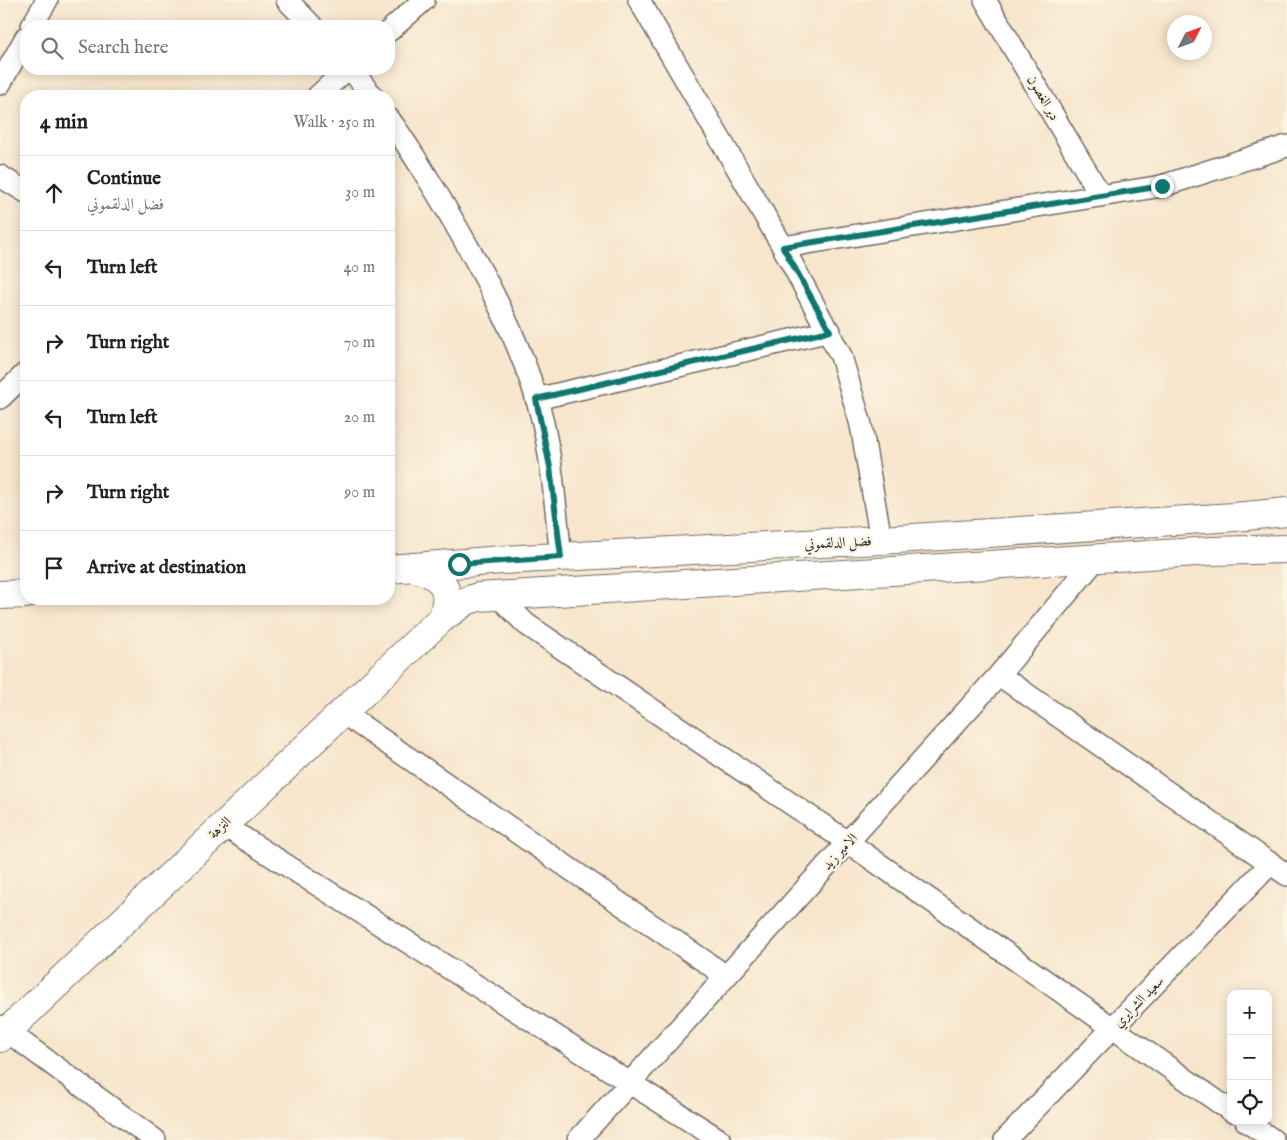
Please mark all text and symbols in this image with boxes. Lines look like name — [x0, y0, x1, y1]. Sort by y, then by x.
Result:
north arrow — [1167, 15, 1212, 60]
search box — [20, 20, 395, 75]
icon: search — [38, 34, 66, 62]
text: Search here — [78, 36, 169, 60]
street label: دير الغصون — [1023, 72, 1063, 124]
text: 4 min — [40, 109, 88, 136]
text: Walk · 250 m — [293, 113, 375, 133]
text: Continue — [87, 167, 161, 191]
route end — [1151, 175, 1174, 198]
icon: ahead — [40, 179, 68, 207]
text: 30 m — [345, 183, 375, 203]
text: فضل الدلقموني — [87, 195, 164, 215]
icon: left — [40, 254, 68, 282]
text: Turn left — [87, 256, 158, 280]
text: 40 m — [343, 258, 375, 278]
icon: right — [40, 329, 68, 357]
text: Turn right — [87, 331, 169, 355]
text: 70 m — [344, 333, 375, 353]
icon: left — [40, 404, 68, 432]
text: Turn left — [87, 406, 158, 430]
text: 20 m — [344, 408, 375, 428]
icon: right — [40, 479, 68, 507]
text: Turn right — [87, 481, 169, 505]
text: 90 m — [344, 483, 375, 503]
street label: فضل الدلقموني — [804, 532, 872, 556]
route start — [448, 553, 471, 576]
icon: arrive — [40, 554, 68, 582]
text: Arrive at destination — [87, 556, 246, 580]
street label: النزهة — [205, 813, 235, 843]
street label: الامير زيد — [818, 830, 862, 874]
street label: سعيد الشرايري — [1110, 972, 1170, 1033]
map controls — [1227, 990, 1272, 1125]
button: + — [1227, 990, 1272, 1035]
button: − — [1227, 1035, 1272, 1080]
button: locate — [1227, 1080, 1272, 1125]

